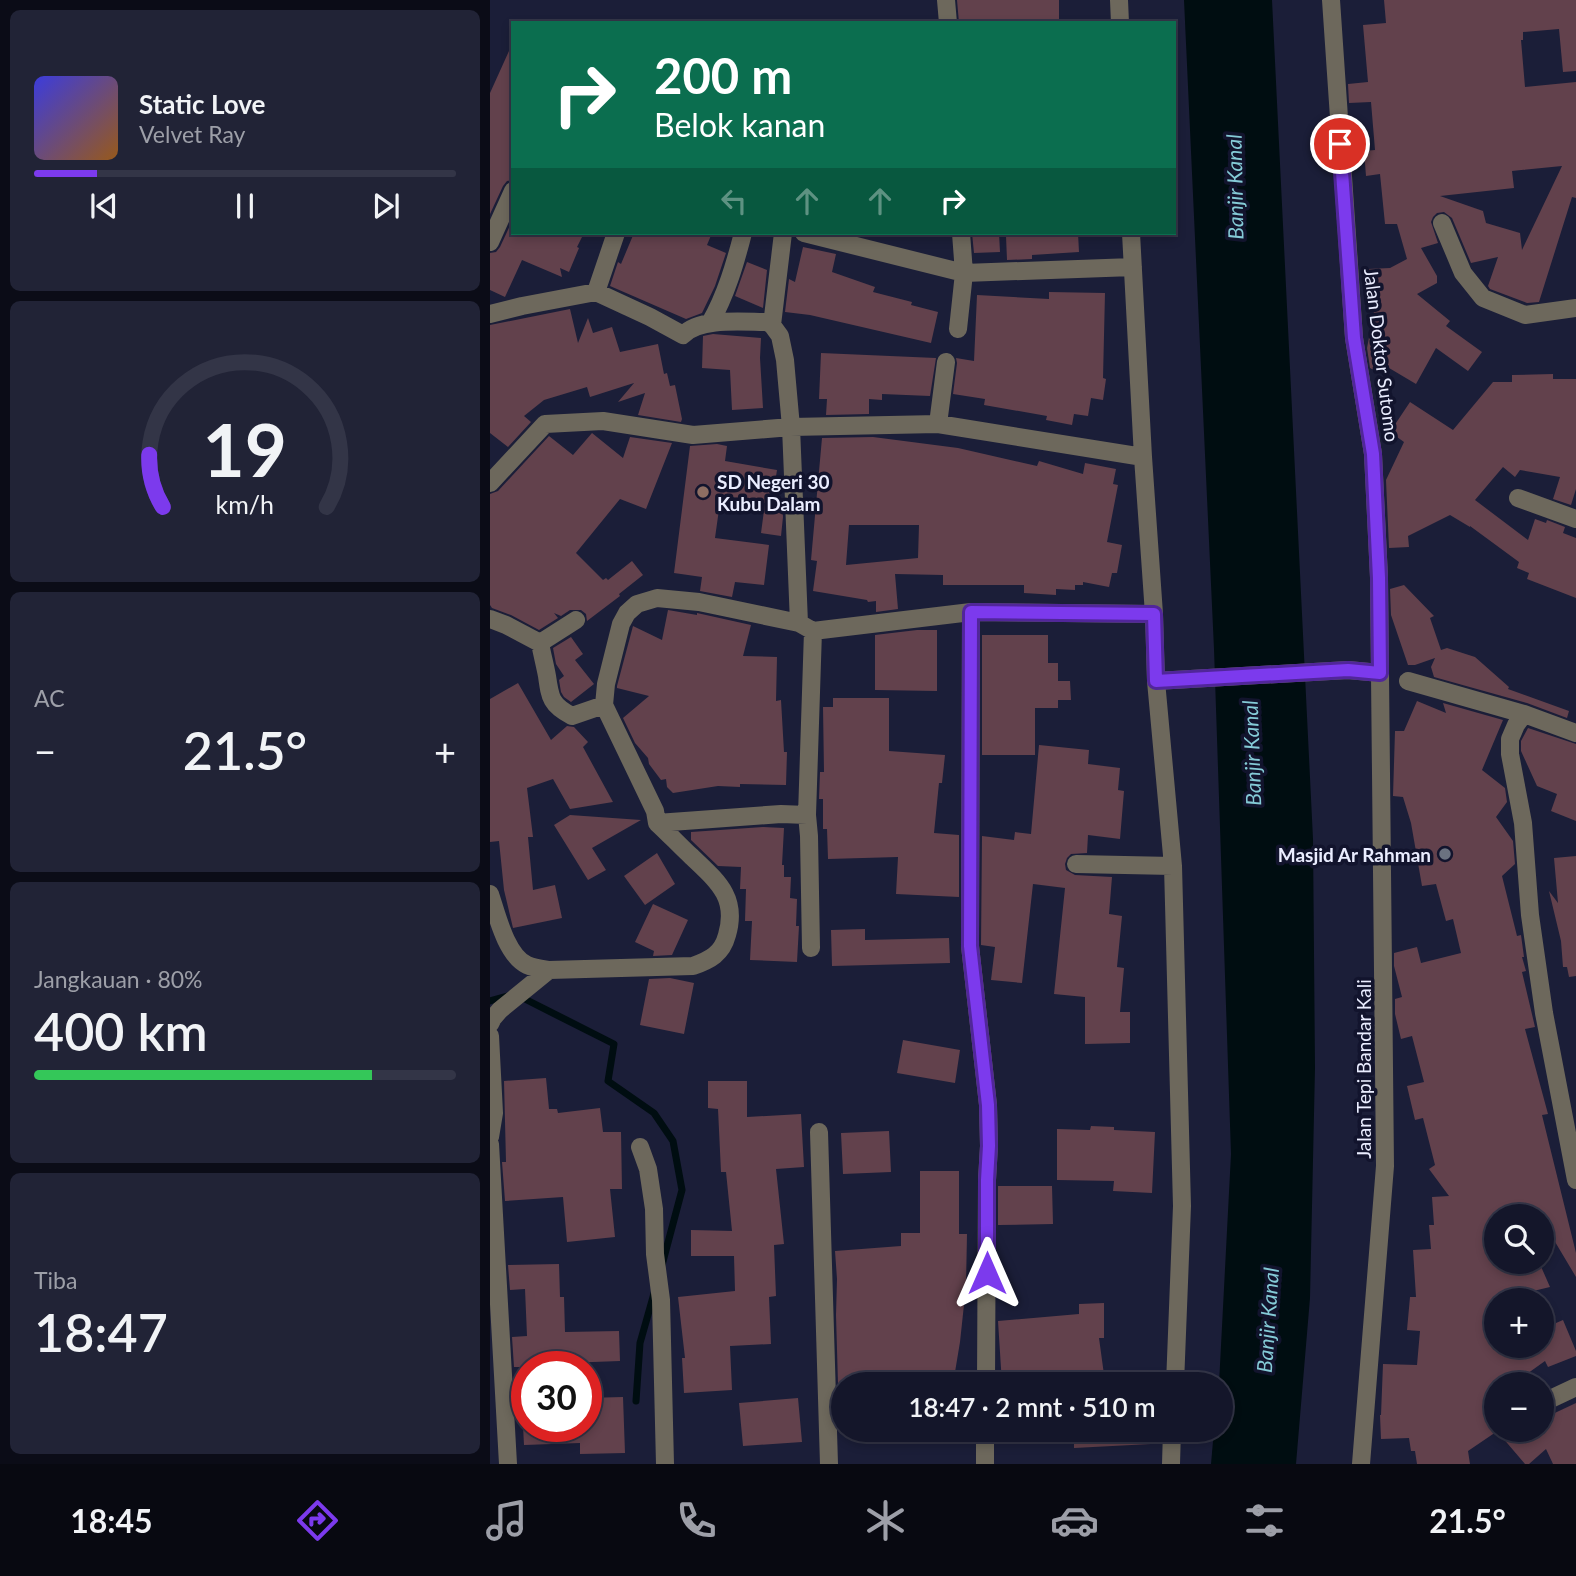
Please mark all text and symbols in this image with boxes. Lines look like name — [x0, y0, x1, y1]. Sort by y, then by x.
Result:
text: 200 m — [654, 46, 792, 104]
icon: right — [539, 49, 630, 140]
text: Static Love — [139, 88, 266, 120]
text: Belok kanan — [654, 105, 825, 144]
pin — [1310, 114, 1370, 174]
text: Velvet Ray — [139, 120, 245, 148]
icon: arrive — [1321, 125, 1359, 163]
water label: Banjir Kanal — [1221, 134, 1247, 240]
icon: left — [715, 182, 753, 220]
icon: ahead — [788, 182, 826, 220]
icon: ahead — [861, 182, 899, 220]
icon: right — [934, 182, 972, 220]
icon: previous — [85, 187, 123, 225]
icon: pause — [226, 187, 264, 225]
icon: next — [367, 187, 405, 225]
street label: Jalan Doktor Sutomo — [1360, 267, 1404, 443]
text: 19 — [203, 406, 287, 494]
place label: SD Negeri 30 Kubu Dalam — [717, 470, 830, 515]
marker: SD Negeri 30 Kubu Dalam — [695, 484, 711, 500]
text: km/h — [216, 489, 274, 519]
text: AC — [34, 684, 65, 712]
water label: Banjir Kanal — [1237, 700, 1265, 806]
text: 21.5° — [183, 719, 307, 781]
text: − — [34, 728, 56, 774]
text: + — [434, 728, 456, 774]
place label: Masjid Ar Rahman — [1278, 843, 1431, 866]
marker: Masjid Ar Rahman — [1437, 846, 1453, 862]
text: Jangkauan · 80% — [34, 965, 203, 993]
street label: Jalan Tepi Bandar Kali — [1352, 979, 1375, 1159]
text: 400 km — [34, 1000, 208, 1062]
map controls — [1484, 1204, 1554, 1442]
button: search — [1484, 1204, 1554, 1274]
position arrow — [950, 1236, 1024, 1310]
text: Tiba — [34, 1266, 77, 1294]
water label: Banjir Kanal — [1251, 1266, 1283, 1373]
button: + — [1484, 1288, 1554, 1358]
text: 18:47 — [34, 1301, 168, 1363]
speed limit sign: 30 — [511, 1351, 602, 1442]
button: − — [1484, 1372, 1554, 1442]
text: 18:47 · 2 mnt · 510 m — [908, 1391, 1156, 1423]
icon: directions — [293, 1496, 342, 1545]
icon: music — [482, 1496, 531, 1545]
icon: phone — [672, 1496, 721, 1545]
icon: climate — [861, 1496, 910, 1545]
icon: car — [1050, 1496, 1099, 1545]
icon: filters — [1240, 1496, 1289, 1545]
text: 18:45 — [70, 1501, 153, 1540]
text: 21.5° — [1429, 1501, 1506, 1540]

